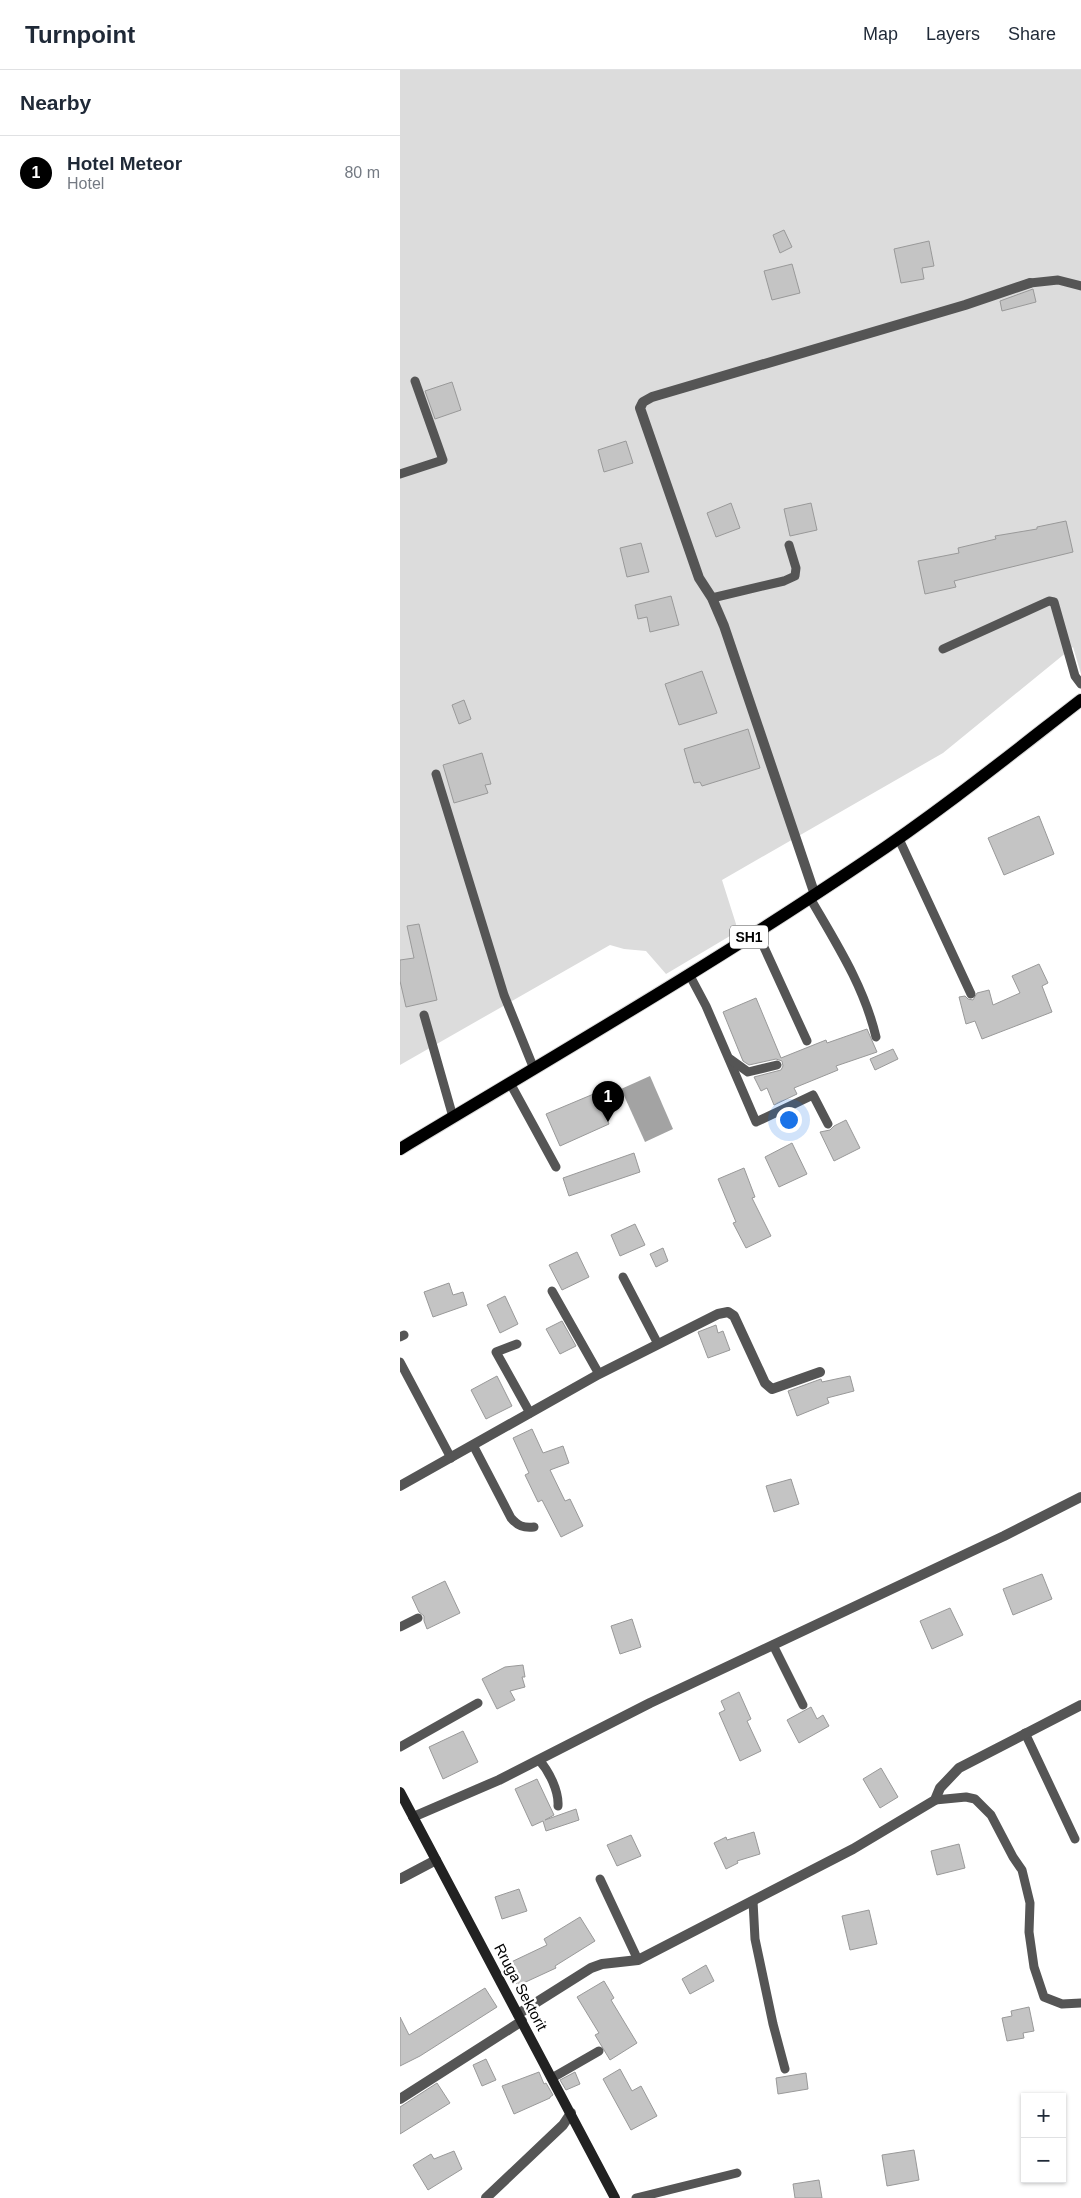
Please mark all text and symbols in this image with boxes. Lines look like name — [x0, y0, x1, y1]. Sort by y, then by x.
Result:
text: Turnpoint — [25, 21, 135, 48]
text: Map — [863, 24, 898, 44]
text: Layers — [926, 24, 980, 44]
text: Share — [1008, 24, 1056, 44]
text: Nearby — [20, 91, 91, 114]
text: Hotel Meteor — [67, 153, 182, 174]
text: 1 — [32, 164, 40, 181]
text: 80 m — [344, 164, 380, 181]
text: Hotel — [67, 175, 104, 192]
road number: SH1 — [730, 926, 768, 949]
pin: 1 — [592, 1081, 624, 1122]
your location — [776, 1107, 802, 1133]
street label: Rruga Sektorit — [491, 1941, 551, 2034]
map controls — [1021, 2093, 1066, 2183]
button: + — [1021, 2093, 1066, 2138]
button: − — [1021, 2138, 1066, 2183]

